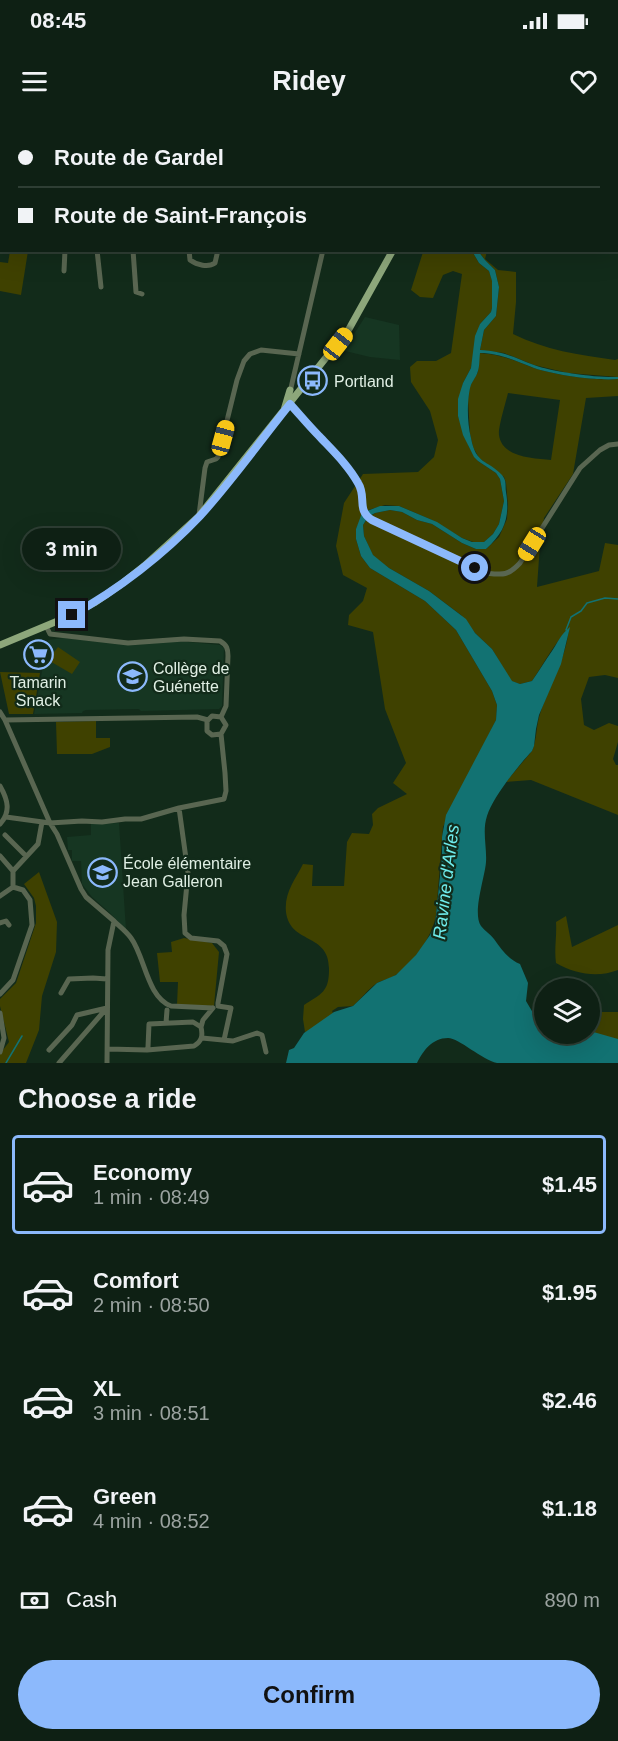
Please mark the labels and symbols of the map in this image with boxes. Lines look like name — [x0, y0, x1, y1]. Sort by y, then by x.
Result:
car — [320, 324, 356, 364]
bus stop icon: Portland — [297, 365, 329, 397]
place label: Portland — [334, 373, 394, 390]
car — [210, 418, 236, 458]
car — [515, 524, 549, 564]
callout: 3 min — [22, 528, 122, 570]
route start — [461, 554, 488, 581]
route end — [58, 601, 85, 628]
supermarket icon: Tamarin Snack — [22, 638, 54, 670]
place label: Collège de Guénette — [153, 660, 230, 695]
school or university icon: Collège de Guénette — [116, 661, 148, 693]
place label: Tamarin Snack — [10, 674, 66, 709]
water label: Ravine d'Arles — [429, 823, 463, 941]
place label: École élémentaire Jean Galleron — [123, 854, 251, 890]
school or university icon: École élémentaire Jean Galleron — [86, 856, 118, 888]

